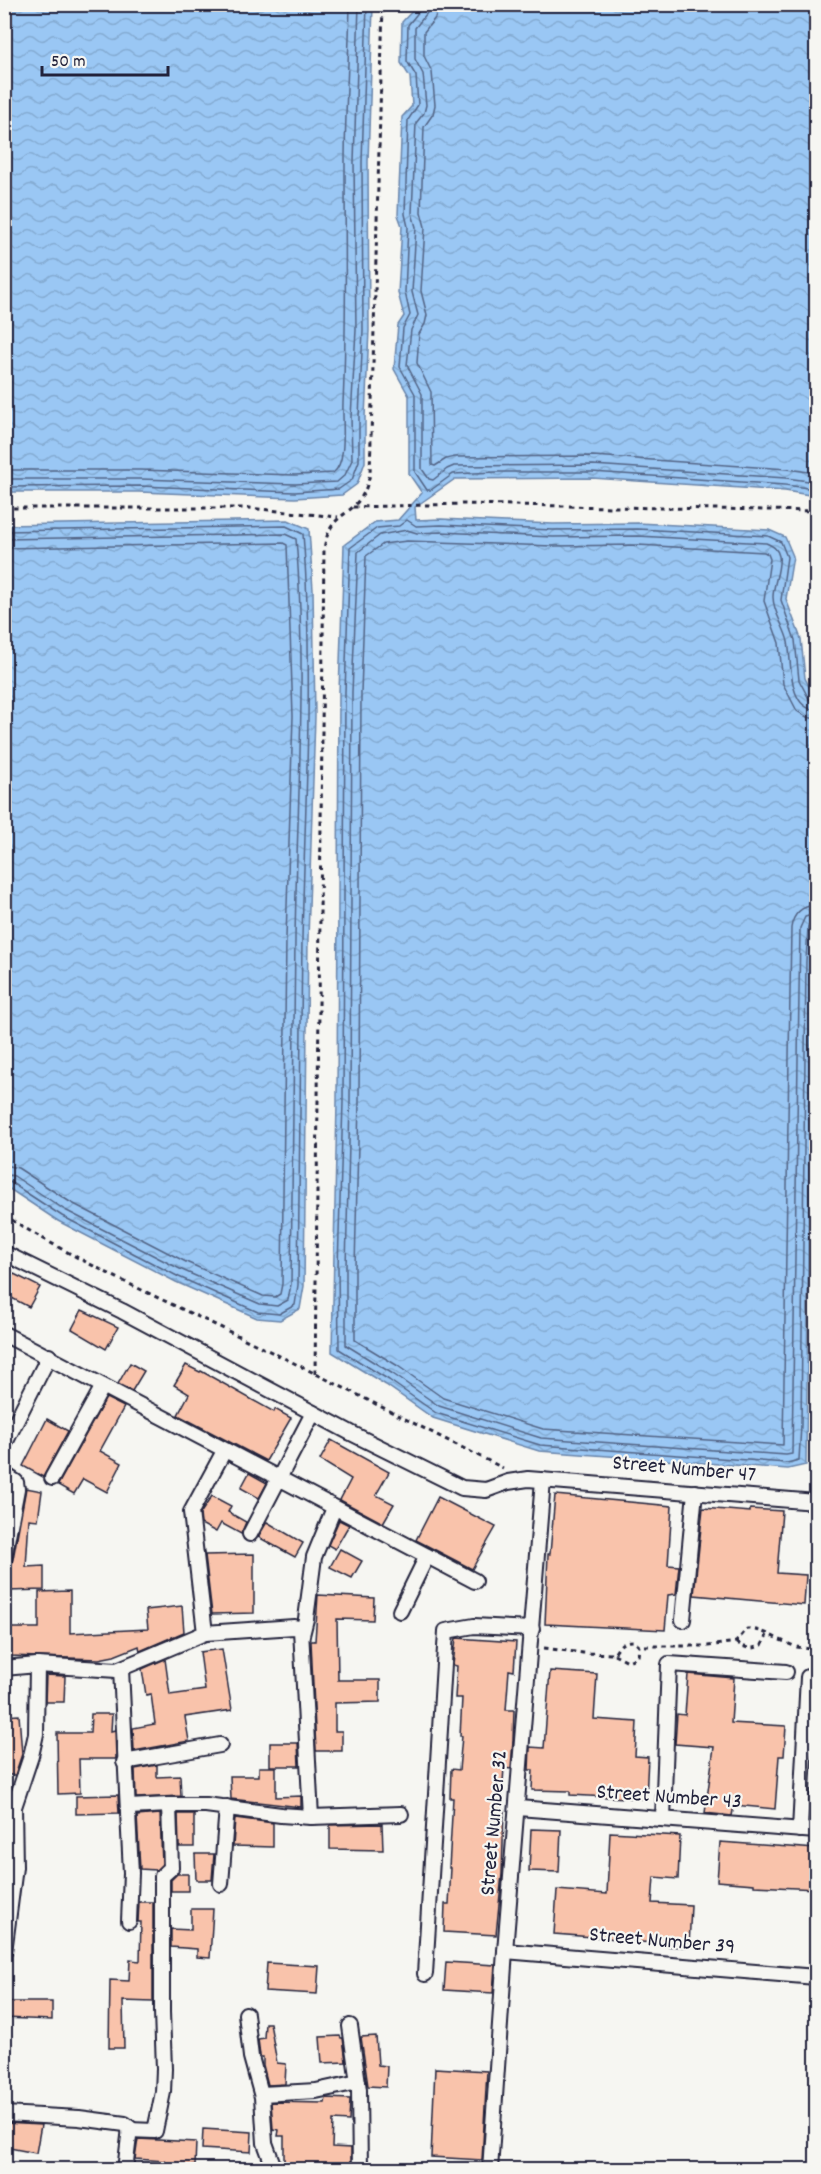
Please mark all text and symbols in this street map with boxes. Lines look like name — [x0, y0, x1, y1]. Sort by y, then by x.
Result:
scale bar — [42, 39, 168, 77]
text: 50 m — [51, 50, 86, 75]
street label: Street Number 47 — [611, 1448, 757, 1492]
street label: Street Number 32 — [473, 1749, 517, 1897]
street label: Street Number 43 — [595, 1777, 743, 1819]
street label: Street Number 39 — [588, 1920, 736, 1964]

